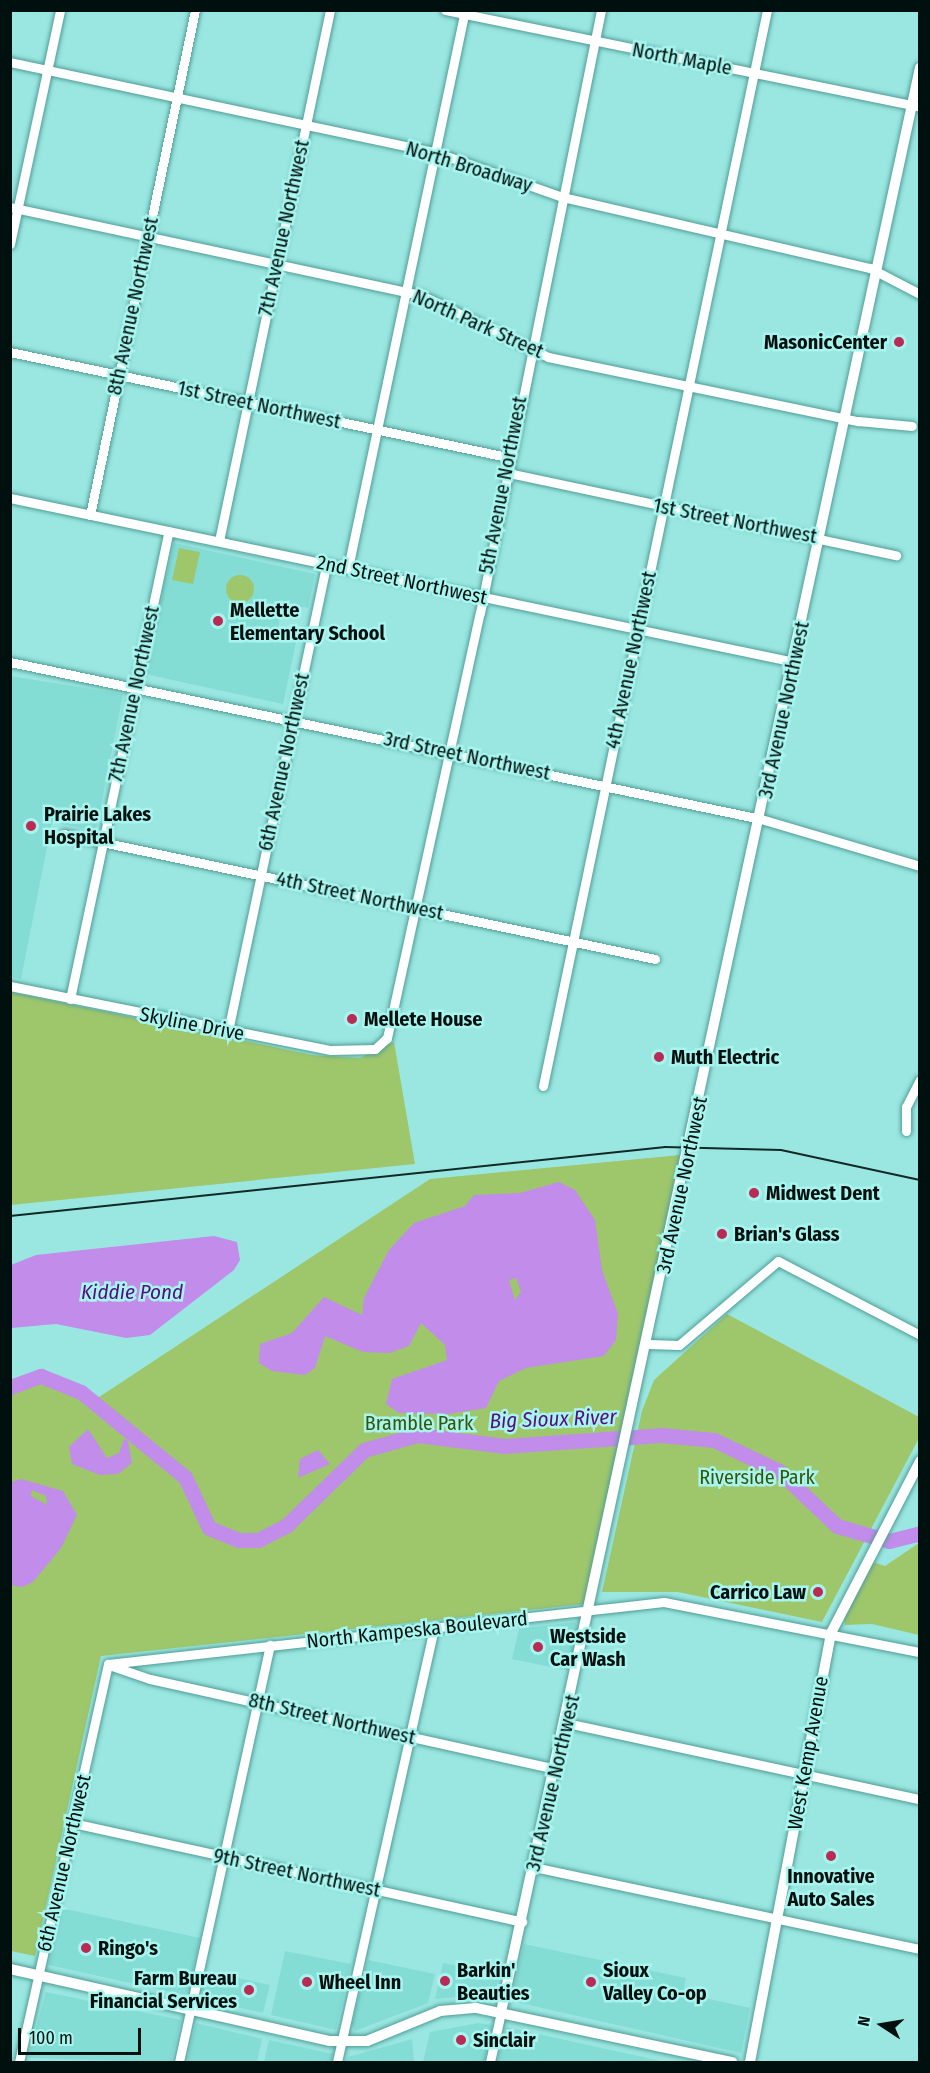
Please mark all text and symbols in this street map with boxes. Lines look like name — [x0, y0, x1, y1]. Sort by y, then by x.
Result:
street label: North Maple — [630, 38, 734, 80]
street label: North Broadway — [403, 136, 535, 198]
street label: 7th Avenue Northwest — [254, 138, 314, 318]
street label: 8th Avenue Northwest — [102, 215, 164, 397]
street label: North Park Street — [409, 284, 547, 364]
place label: MasonicCenter — [764, 330, 887, 354]
marker: MasonicCenter — [892, 335, 906, 349]
street label: 1st Street Northwest — [175, 376, 343, 434]
street label: 5th Avenue Northwest — [474, 394, 532, 576]
street label: 1st Street Northwest — [651, 493, 819, 549]
street label: 2nd Street Northwest — [315, 550, 489, 610]
street label: 4th Avenue Northwest — [600, 569, 662, 751]
place label: Mellette Elementary School — [230, 598, 385, 645]
street label: 7th Avenue Northwest — [104, 604, 164, 784]
marker: Mellette Elementary School — [211, 614, 225, 628]
street label: 3rd Avenue Northwest — [754, 619, 814, 801]
street label: 6th Avenue Northwest — [253, 671, 315, 853]
street label: 3rd Street Northwest — [382, 727, 552, 785]
place label: Prairie Lakes Hospital — [44, 802, 151, 849]
marker: Prairie Lakes Hospital — [22, 817, 40, 835]
street label: 4th Street Northwest — [274, 867, 446, 925]
street label: Skyline Drive — [138, 1002, 246, 1046]
place label: Mellete House — [364, 1007, 482, 1031]
marker: Mellete House — [345, 1012, 359, 1026]
place label: Muth Electric — [671, 1045, 779, 1069]
marker: Muth Electric — [652, 1050, 666, 1064]
street label: 3rd Avenue Northwest — [652, 1094, 712, 1276]
place label: Midwest Dent — [766, 1181, 880, 1205]
marker: Midwest Dent — [747, 1186, 761, 1200]
place label: Brian's Glass — [734, 1222, 839, 1246]
marker: Brian's Glass — [715, 1227, 729, 1241]
water label: Kiddie Pond — [81, 1279, 183, 1305]
water label: Big Sioux River — [489, 1404, 617, 1434]
park label: Bramble Park — [365, 1411, 473, 1435]
park label: Riverside Park — [699, 1465, 815, 1489]
place label: Carrico Law — [710, 1580, 806, 1604]
marker: Carrico Law — [811, 1585, 825, 1599]
street label: North Kampeska Boulevard — [305, 1606, 529, 1654]
place label: Westside Car Wash — [550, 1624, 626, 1671]
marker: Westside Car Wash — [531, 1640, 545, 1654]
street label: West Kemp Avenue — [783, 1674, 833, 1832]
street label: 8th Street Northwest — [246, 1688, 418, 1750]
street label: 3rd Avenue Northwest — [521, 1692, 585, 1874]
street label: 6th Avenue Northwest — [32, 1772, 96, 1954]
street label: 9th Street Northwest — [211, 1844, 383, 1902]
marker: Innovative Auto Sales — [824, 1849, 838, 1863]
place label: Innovative Auto Sales — [787, 1865, 875, 1912]
place label: Ringo's — [98, 1936, 158, 1960]
marker: Ringo's — [79, 1941, 93, 1955]
place label: Barkin' Beauties — [457, 1958, 530, 2005]
place label: Sioux Valley Co-op — [603, 1958, 707, 2005]
place label: Farm Bureau Financial Services — [90, 1966, 237, 2013]
place label: Wheel Inn — [319, 1970, 401, 1994]
marker: Barkin' Beauties — [438, 1974, 452, 1988]
marker: Wheel Inn — [300, 1975, 314, 1989]
marker: Sioux Valley Co-op — [584, 1975, 598, 1989]
marker: Farm Bureau Financial Services — [242, 1983, 256, 1997]
north arrow — [852, 1995, 912, 2055]
text: N — [854, 2014, 874, 2028]
scale bar — [21, 2016, 144, 2054]
text: 100 m — [29, 2027, 73, 2049]
place label: Sinclair — [473, 2028, 536, 2052]
marker: Sinclair — [454, 2033, 468, 2047]

